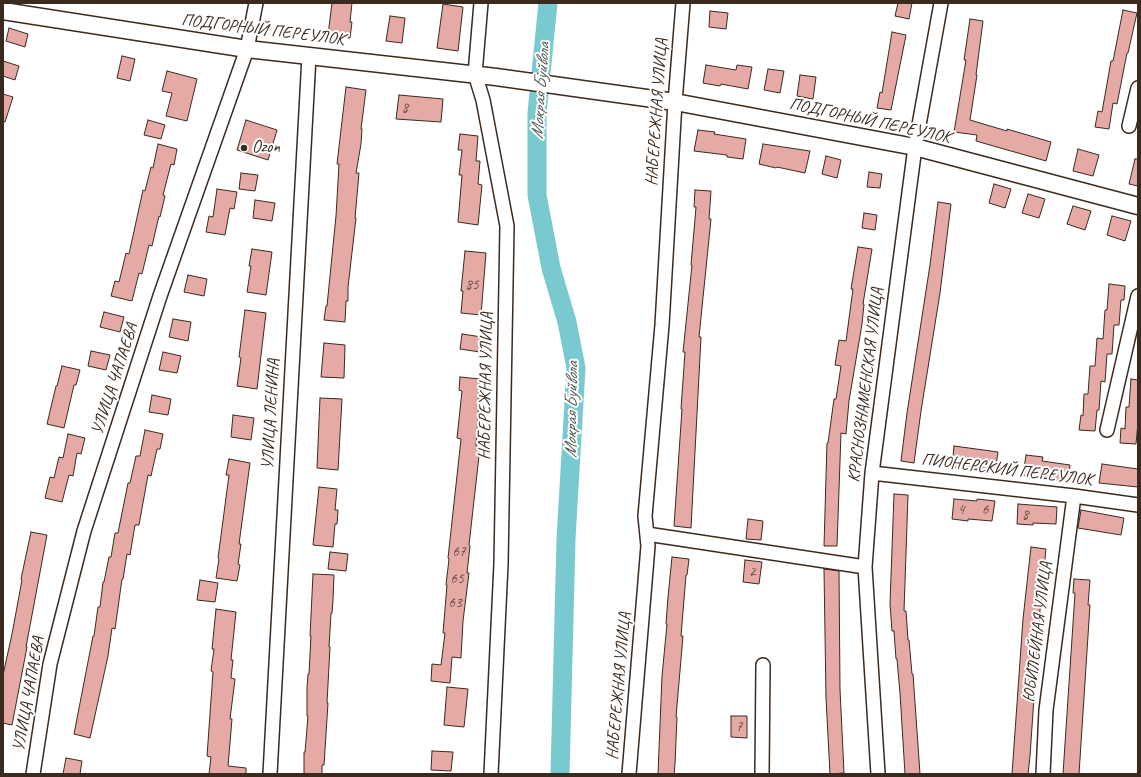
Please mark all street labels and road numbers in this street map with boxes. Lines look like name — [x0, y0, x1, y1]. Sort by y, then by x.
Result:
street label: ПОДГОРНЫЙ ПЕРЕУЛОК — [180, 10, 346, 50]
street label: НАБЕРЕЖНАЯ УЛИЦА — [642, 38, 672, 186]
street label: ПОДГОРНЫЙ ПЕРЕУЛОК — [788, 94, 952, 148]
street label: КРАСНОЗНАМЕНСКАЯ УЛИЦА — [844, 286, 888, 484]
street label: НАБЕРЕЖНАЯ УЛИЦА — [475, 312, 497, 460]
street label: УЛИЦА ЧАПАЕВА — [87, 321, 143, 437]
street label: УЛИЦА ЛЕНИНА — [258, 358, 284, 470]
street label: ПИОНЕРСКИЙ ПЕРЕУЛОК — [920, 449, 1094, 491]
street label: ЮБИЛЕЙНАЯ УЛИЦА — [1019, 561, 1057, 703]
street label: НАБЕРЕЖНАЯ УЛИЦА — [602, 612, 636, 760]
street label: УЛИЦА ЧАПАЕВА — [9, 635, 49, 753]

